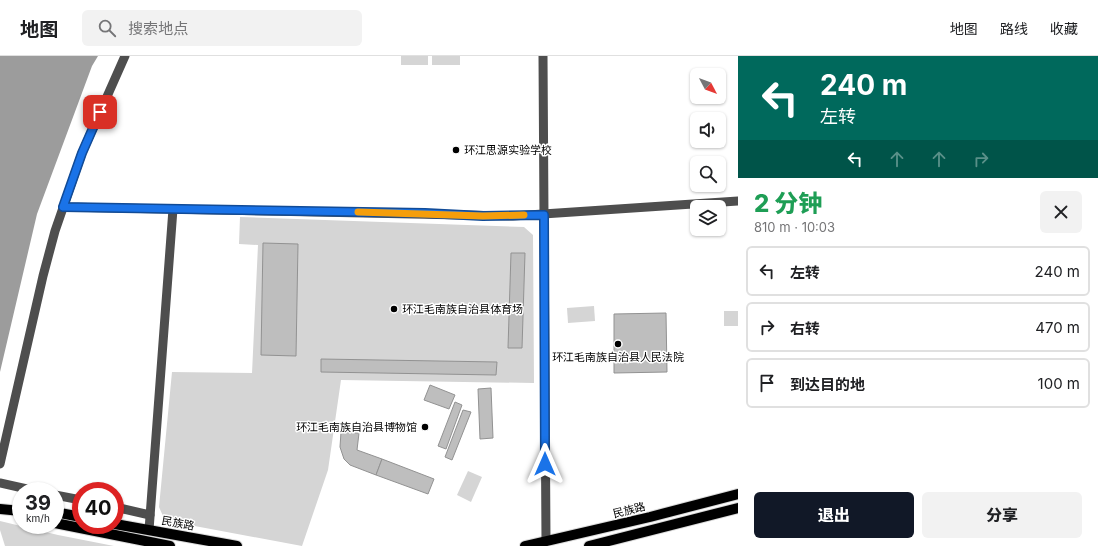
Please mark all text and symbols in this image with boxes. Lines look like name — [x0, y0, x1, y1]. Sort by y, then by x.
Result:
search box — [82, 10, 362, 46]
icon: search — [96, 17, 118, 39]
text: 地图 — [20, 18, 58, 41]
text: 搜索地点 — [128, 19, 188, 38]
text: 地图 — [950, 20, 978, 37]
text: 路线 — [1000, 20, 1028, 37]
text: 收藏 — [1050, 20, 1078, 37]
north arrow — [690, 68, 726, 104]
map controls — [690, 68, 726, 236]
text: 240 m — [820, 68, 907, 102]
icon: left — [754, 72, 806, 124]
pin — [83, 95, 117, 129]
icon: arrive — [89, 101, 111, 123]
text: 左转 — [820, 106, 856, 127]
button: sound — [690, 112, 726, 148]
place label: 环江思源实验学校 — [464, 143, 552, 157]
marker: 环江思源实验学校 — [451, 145, 461, 155]
icon: left — [844, 148, 866, 170]
icon: ahead — [886, 148, 908, 170]
icon: ahead — [928, 148, 950, 170]
icon: right — [970, 148, 992, 170]
button: search — [690, 156, 726, 192]
text: 2 分钟 — [754, 189, 823, 218]
button: close — [1040, 191, 1082, 233]
button: layers — [690, 200, 726, 236]
text: 810 m · 10:03 — [754, 219, 835, 235]
icon: left — [756, 260, 778, 282]
text: 240 m — [1035, 262, 1080, 281]
text: 左转 — [790, 263, 820, 282]
place label: 环江毛南族自治县体育场 — [402, 302, 523, 316]
marker: 环江毛南族自治县体育场 — [389, 304, 399, 314]
icon: right — [756, 316, 778, 338]
text: 470 m — [1035, 318, 1080, 337]
text: 右转 — [790, 319, 820, 338]
marker: 环江毛南族自治县人民法院 — [613, 339, 623, 349]
place label: 环江毛南族自治县人民法院 — [552, 350, 684, 364]
icon: arrive — [756, 372, 778, 394]
text: 100 m — [1038, 374, 1080, 393]
text: 到达目的地 — [790, 375, 865, 394]
place label: 环江毛南族自治县博物馆 — [296, 420, 417, 434]
marker: 环江毛南族自治县博物馆 — [420, 422, 430, 432]
position arrow — [524, 443, 566, 485]
speed limit sign: 40 — [72, 482, 124, 534]
text: 39 — [25, 491, 51, 515]
button: 退出 — [754, 492, 914, 538]
button: 分享 — [922, 492, 1082, 538]
street label: 民族路 — [611, 499, 647, 521]
text: km/h — [26, 512, 50, 524]
street label: 民族路 — [161, 513, 195, 533]

